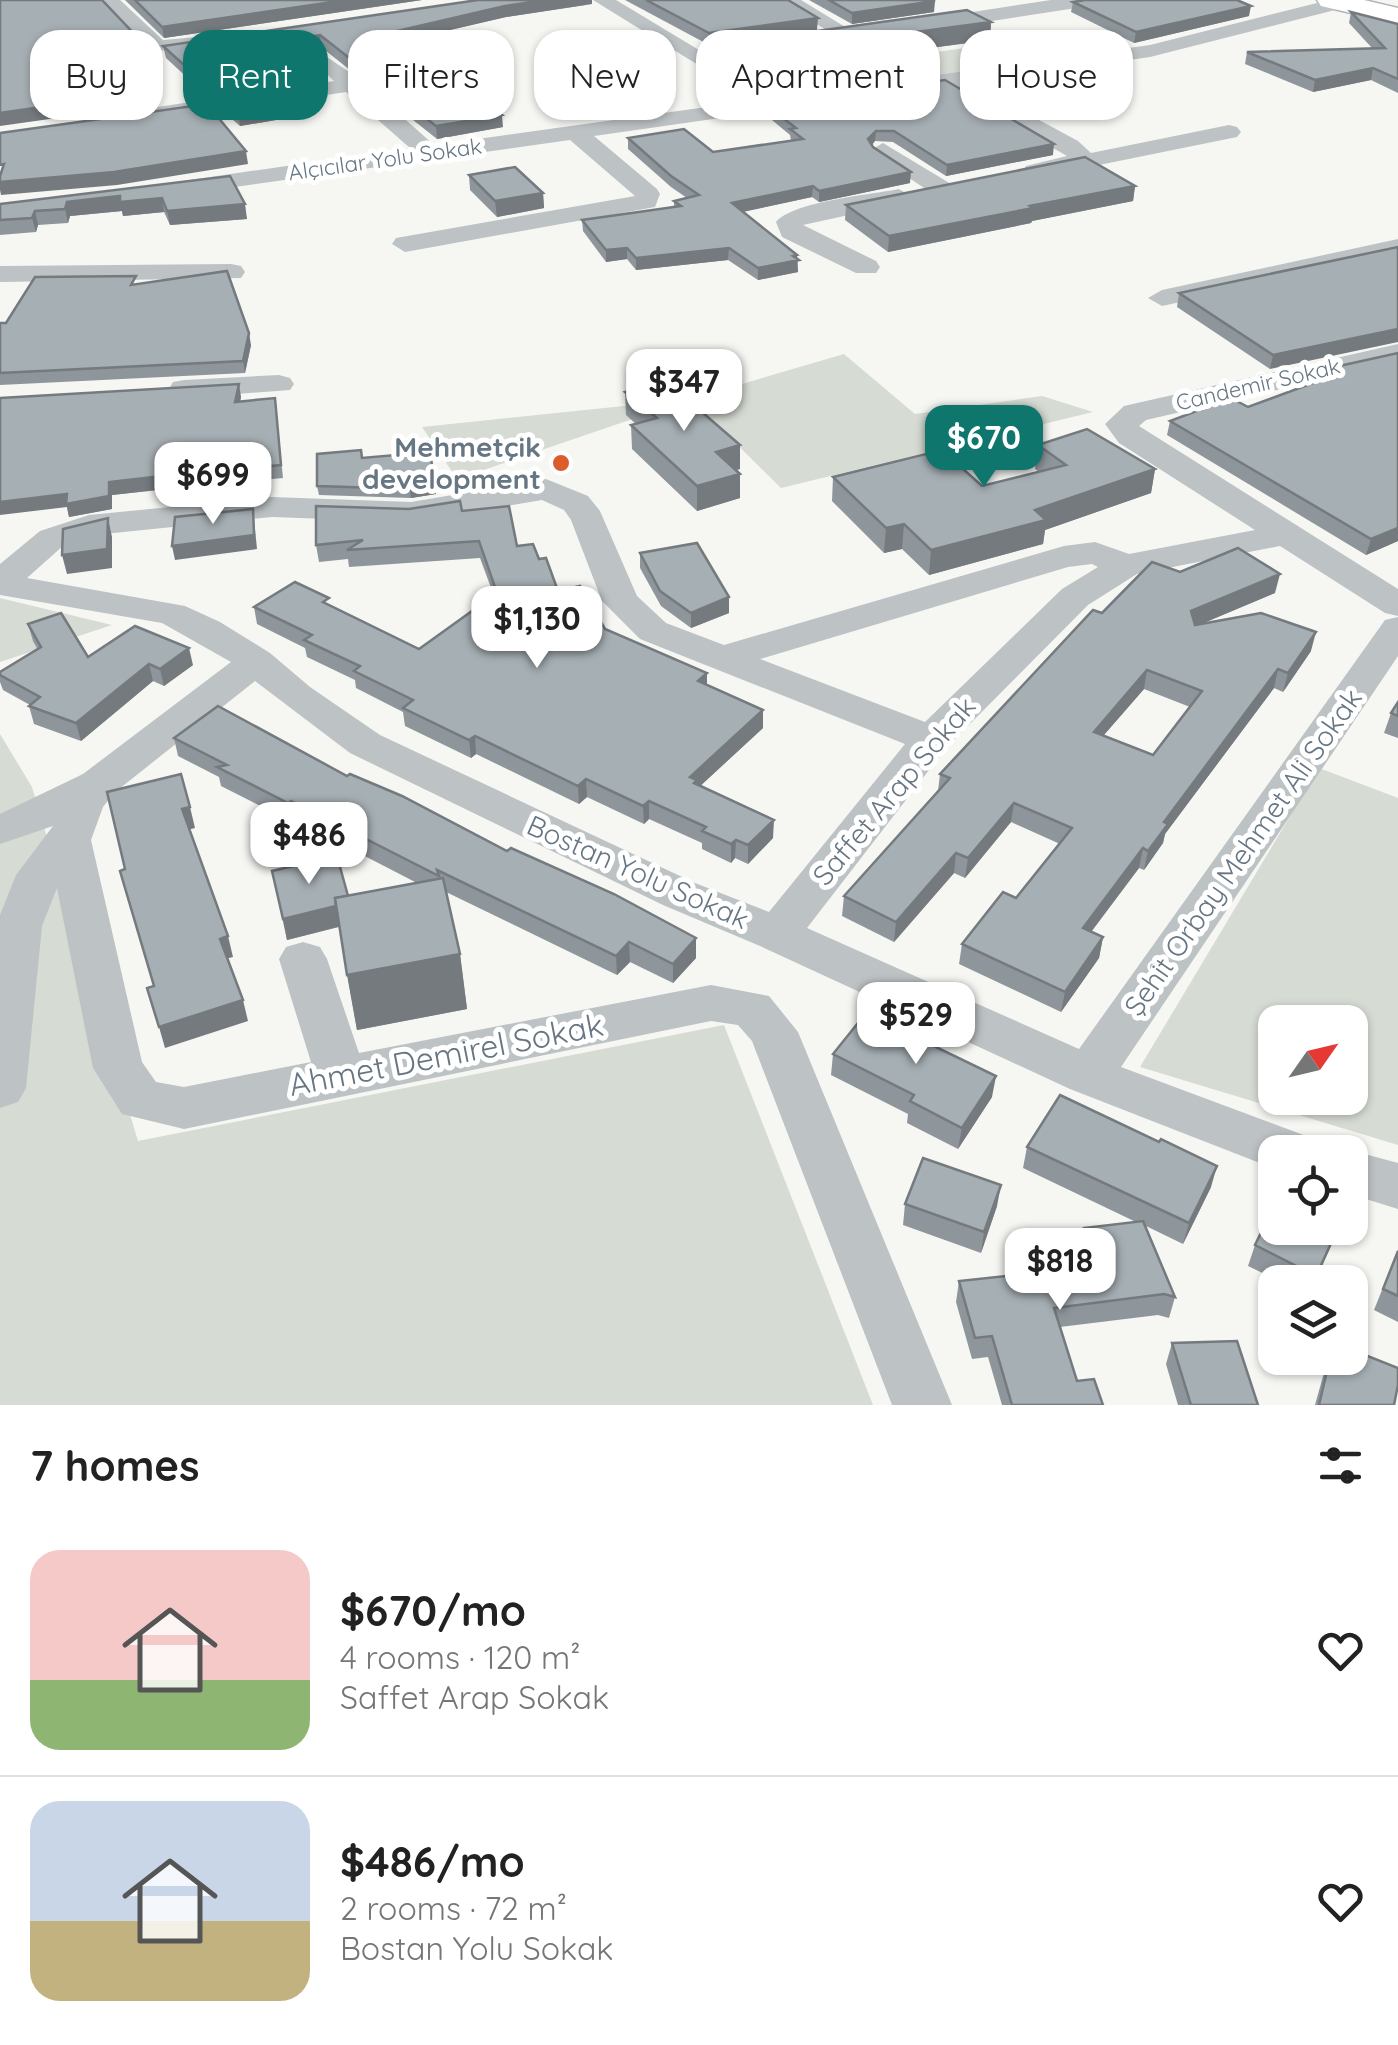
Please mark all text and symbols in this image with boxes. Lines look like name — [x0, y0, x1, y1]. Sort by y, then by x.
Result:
chip: Buy — [30, 30, 163, 120]
chip: Rent — [183, 30, 328, 120]
chip: Filters — [348, 30, 514, 120]
chip: New — [534, 30, 676, 120]
chip: Apartment — [696, 30, 940, 120]
chip: House — [960, 30, 1133, 120]
street label: Alçıcılar Yolu Sokak — [287, 132, 483, 186]
pin: $347 — [625, 349, 743, 434]
street label: Candemir Sokak — [1173, 351, 1343, 417]
text: $347 — [648, 361, 720, 401]
pin: $670 — [925, 405, 1043, 490]
text: $670 — [947, 417, 1021, 457]
place label: Mehmetçik development — [362, 429, 541, 496]
pin: $699 — [154, 442, 272, 527]
marker: Mehmetçik development — [550, 452, 572, 474]
text: $699 — [176, 454, 250, 494]
pin: $1,130 — [456, 586, 618, 671]
text: $1,130 — [493, 598, 581, 638]
street label: Şehit Orbay Mehmet Ali Sokak — [1116, 681, 1369, 1022]
street label: Saffet Arap Sokak — [805, 689, 983, 892]
pin: $486 — [250, 802, 368, 887]
street label: Bostan Yolu Sokak — [522, 807, 755, 936]
text: $486 — [272, 814, 346, 854]
pin: $529 — [857, 982, 975, 1067]
text: $529 — [879, 994, 953, 1034]
street label: Ahmet Demirel Sokak — [285, 1004, 607, 1104]
north arrow — [1258, 1005, 1368, 1115]
map controls — [1258, 1005, 1368, 1375]
button: locate — [1258, 1135, 1368, 1245]
pin: $818 — [1001, 1228, 1119, 1313]
text: $818 — [1027, 1240, 1093, 1280]
button: layers — [1258, 1265, 1368, 1375]
icon: filters — [1313, 1438, 1368, 1493]
text: 7 homes — [30, 1439, 199, 1492]
text: $670/mo — [340, 1584, 526, 1637]
icon: home — [110, 1590, 230, 1710]
icon: heart — [1313, 1623, 1368, 1678]
text: 4 rooms · 120 m² — [340, 1637, 580, 1677]
text: Saffet Arap Sokak — [340, 1677, 609, 1717]
text: $486/mo — [340, 1835, 525, 1888]
icon: home — [110, 1841, 230, 1961]
icon: heart — [1313, 1874, 1368, 1929]
text: 2 rooms · 72 m² — [340, 1888, 567, 1928]
text: Bostan Yolu Sokak — [340, 1928, 613, 1968]

